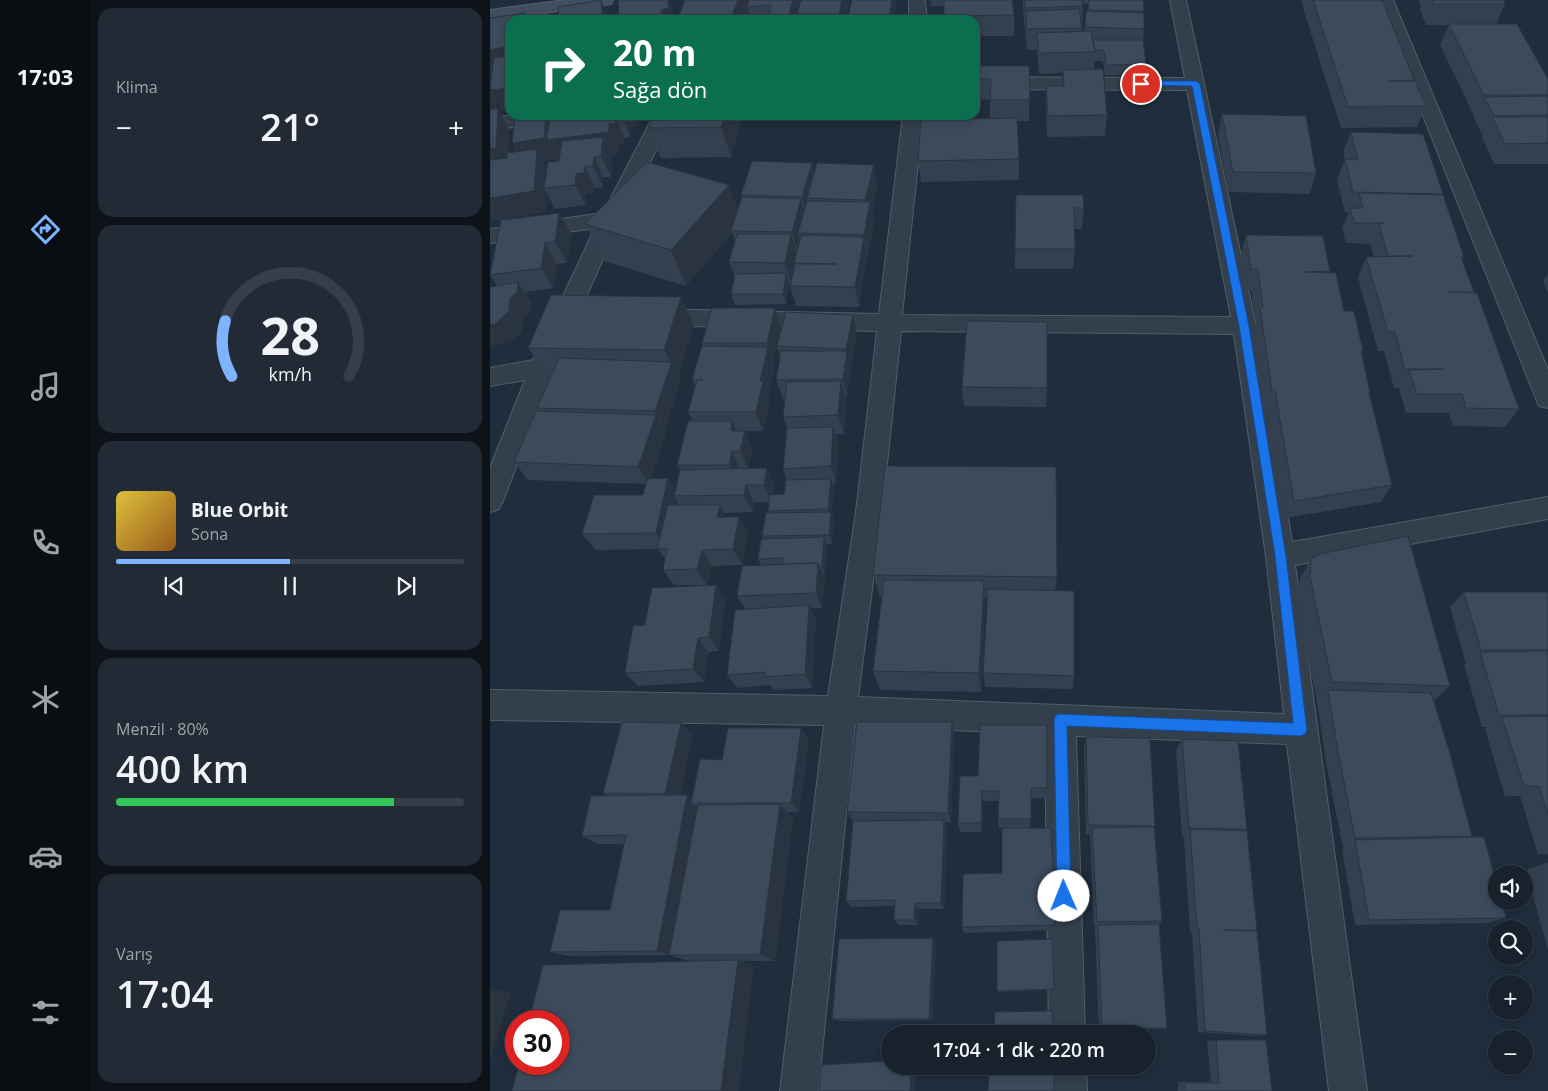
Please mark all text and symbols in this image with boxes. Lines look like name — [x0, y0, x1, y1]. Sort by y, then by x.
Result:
text: 20 m — [613, 29, 696, 76]
icon: right — [530, 35, 595, 100]
text: 17:03 — [17, 61, 73, 91]
pin — [1120, 63, 1162, 105]
icon: arrive — [1127, 70, 1155, 98]
text: Sağa dön — [613, 74, 707, 104]
text: Klima — [116, 76, 158, 98]
text: 21° — [260, 100, 320, 152]
text: − — [116, 108, 132, 146]
text: + — [448, 108, 464, 146]
icon: directions — [28, 212, 63, 247]
text: 28 — [260, 299, 320, 370]
text: km/h — [268, 362, 312, 386]
icon: music — [28, 369, 63, 404]
text: Blue Orbit — [191, 497, 288, 523]
text: Sona — [191, 523, 228, 545]
icon: phone — [28, 525, 63, 560]
icon: previous — [160, 572, 188, 600]
icon: pause — [276, 572, 304, 600]
icon: next — [392, 572, 420, 600]
icon: climate — [28, 682, 63, 717]
text: Menzil · 80% — [116, 718, 209, 740]
text: 400 km — [116, 742, 249, 794]
icon: car — [28, 839, 63, 874]
map controls — [1488, 865, 1533, 1075]
button: sound — [1488, 865, 1533, 910]
position arrow — [1037, 869, 1089, 921]
button: search — [1488, 920, 1533, 965]
text: Varış — [116, 943, 153, 965]
text: 17:04 — [116, 967, 213, 1019]
button: + — [1488, 975, 1533, 1020]
icon: filters — [28, 995, 63, 1030]
speed limit sign: 30 — [505, 1010, 570, 1075]
button: − — [1488, 1030, 1533, 1075]
text: 17:04 · 1 dk · 220 m — [932, 1037, 1105, 1063]

